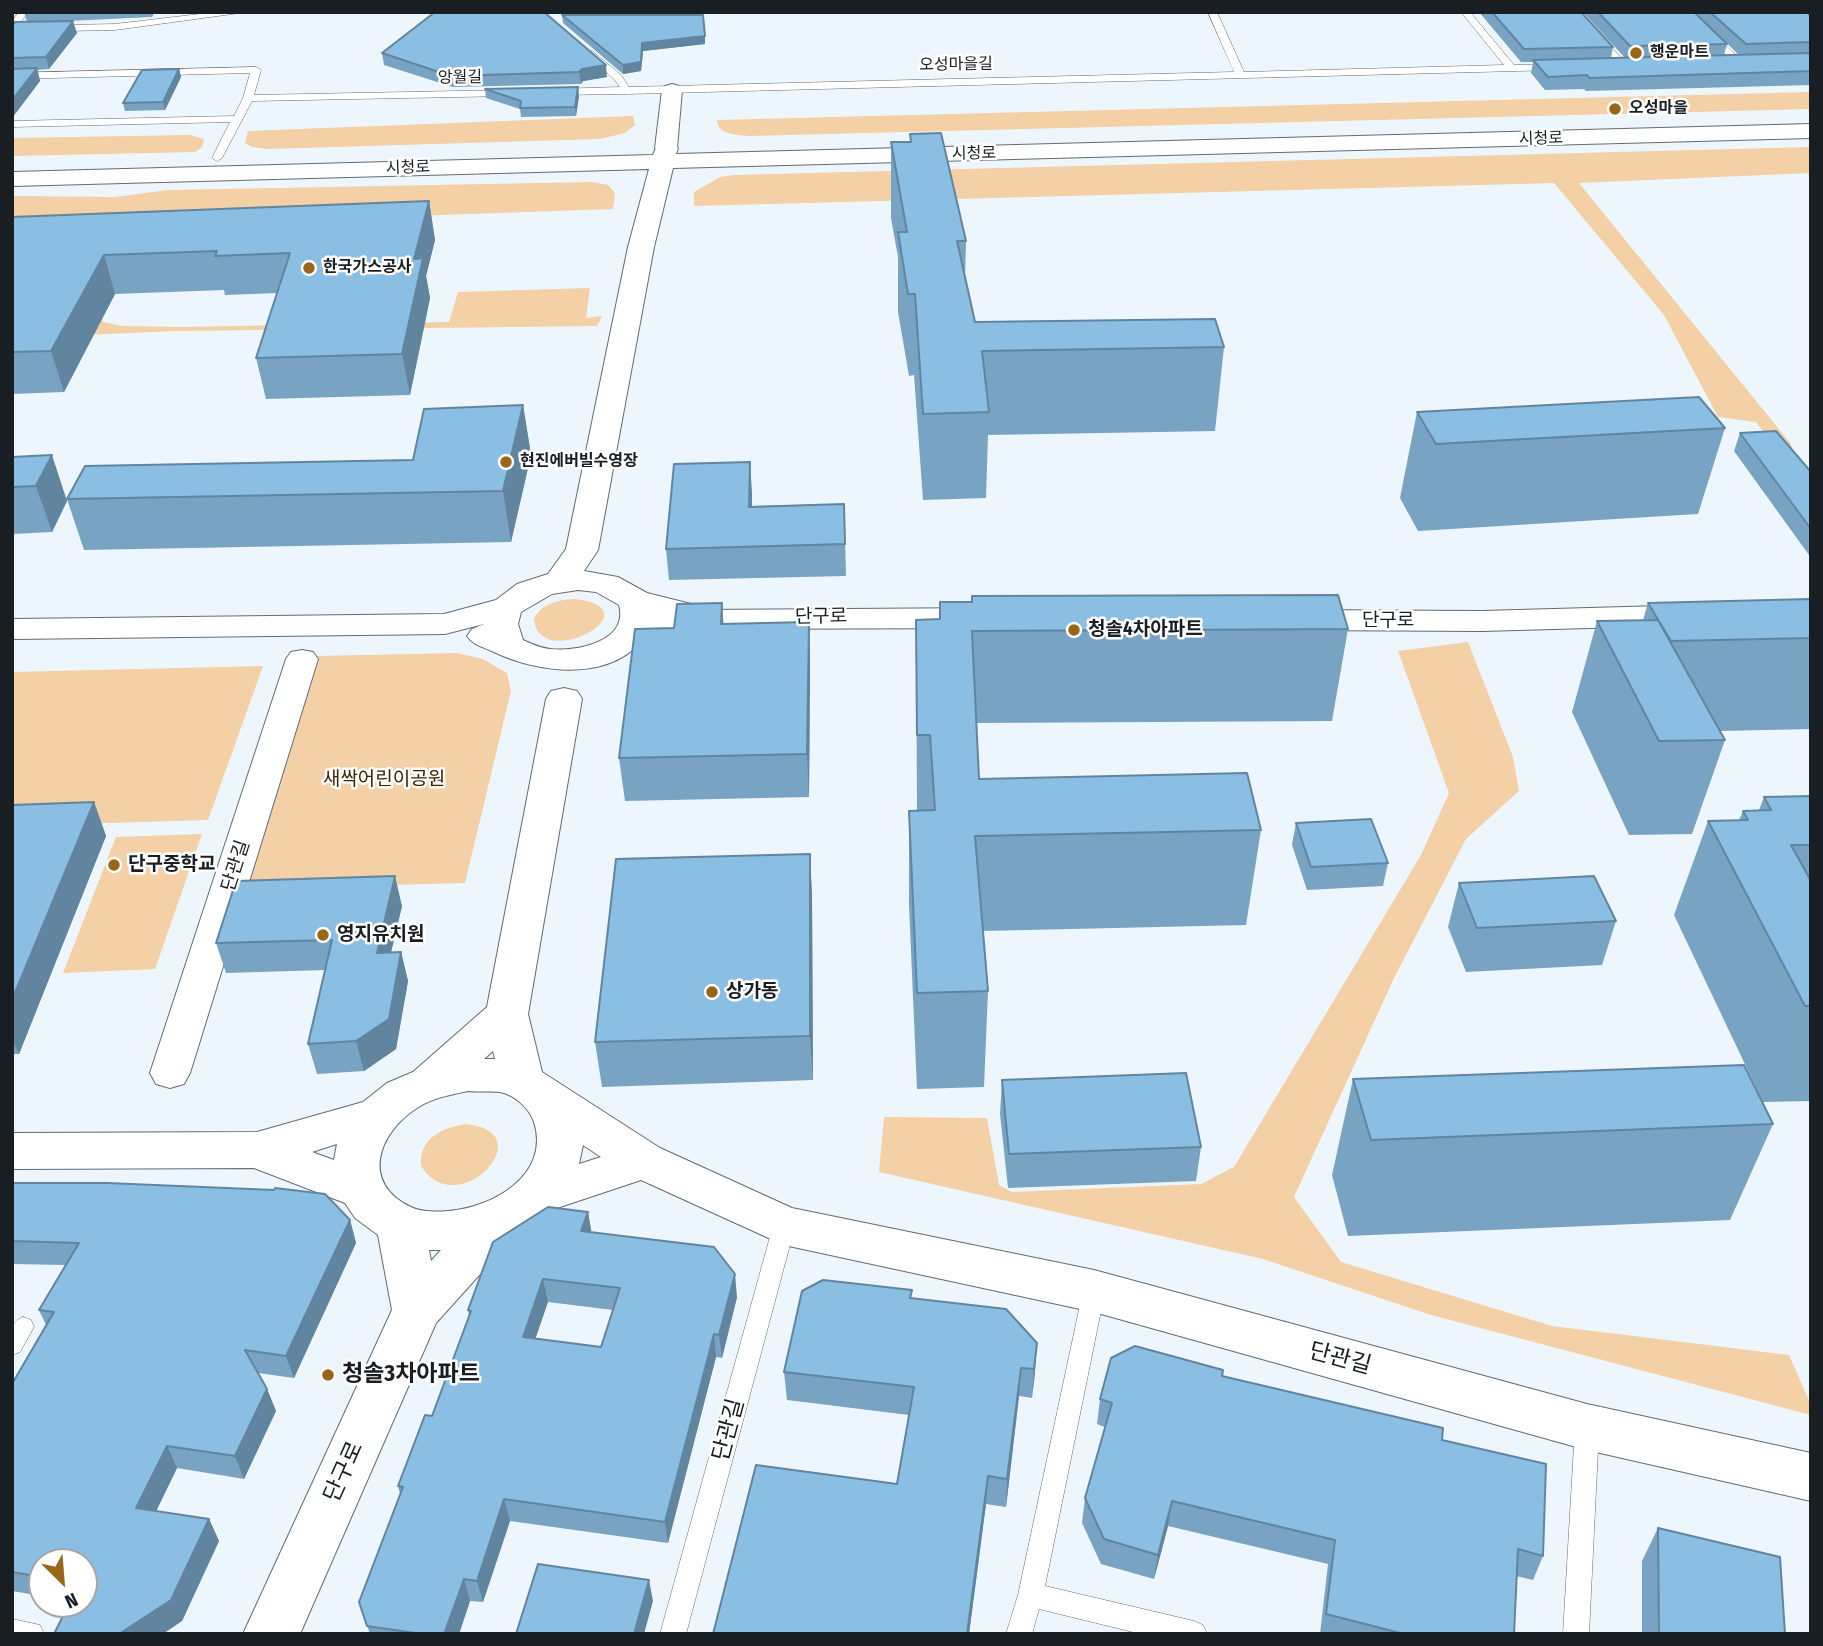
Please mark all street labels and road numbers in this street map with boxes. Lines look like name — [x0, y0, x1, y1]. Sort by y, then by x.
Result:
street label: 오성마을길 — [919, 55, 993, 75]
street label: 앙월길 — [438, 68, 482, 88]
street label: 시청로 — [1519, 129, 1563, 149]
street label: 시청로 — [952, 144, 996, 164]
street label: 시청로 — [386, 158, 430, 178]
street label: 단구로 — [795, 605, 847, 629]
street label: 단구로 — [1362, 610, 1414, 632]
street label: 단관길 — [217, 838, 255, 894]
street label: 단관길 — [1306, 1337, 1374, 1381]
street label: 단관길 — [707, 1396, 751, 1464]
street label: 단구로 — [318, 1437, 370, 1507]

